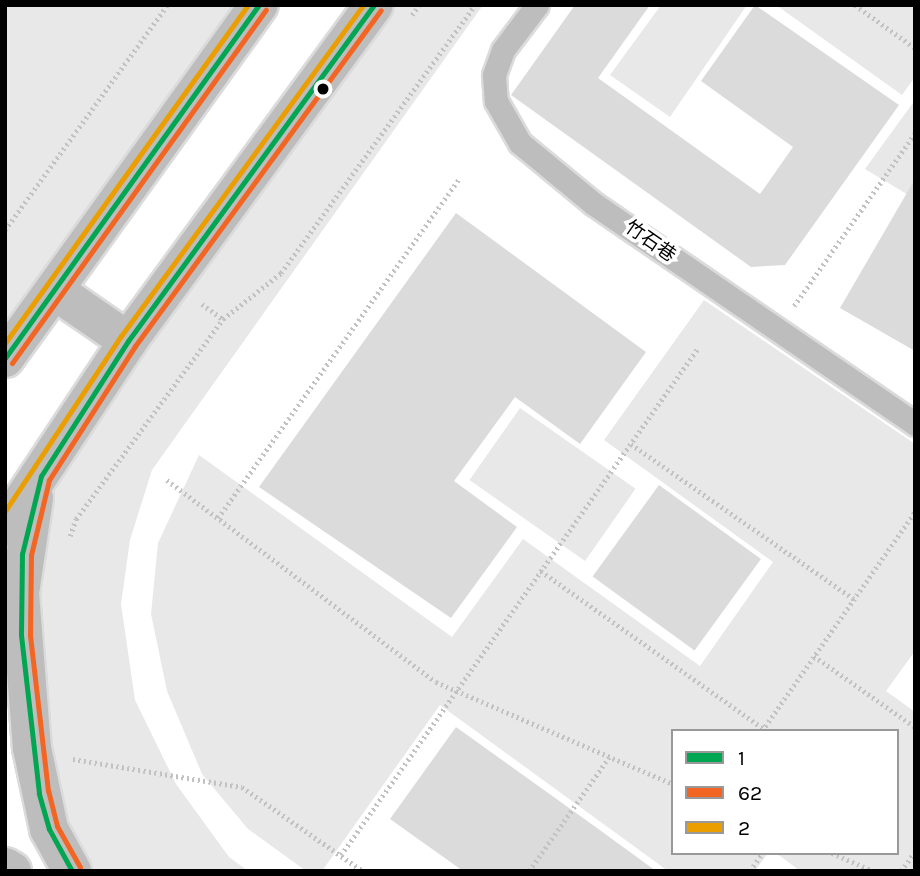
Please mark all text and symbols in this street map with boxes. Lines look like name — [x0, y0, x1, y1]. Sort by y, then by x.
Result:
unlabelled marker — [316, 82, 330, 96]
street label: 竹石巷 — [620, 216, 680, 268]
legend — [671, 729, 899, 855]
text: 1 — [738, 746, 745, 770]
text: 62 — [738, 781, 762, 805]
text: 2 — [738, 816, 750, 840]

